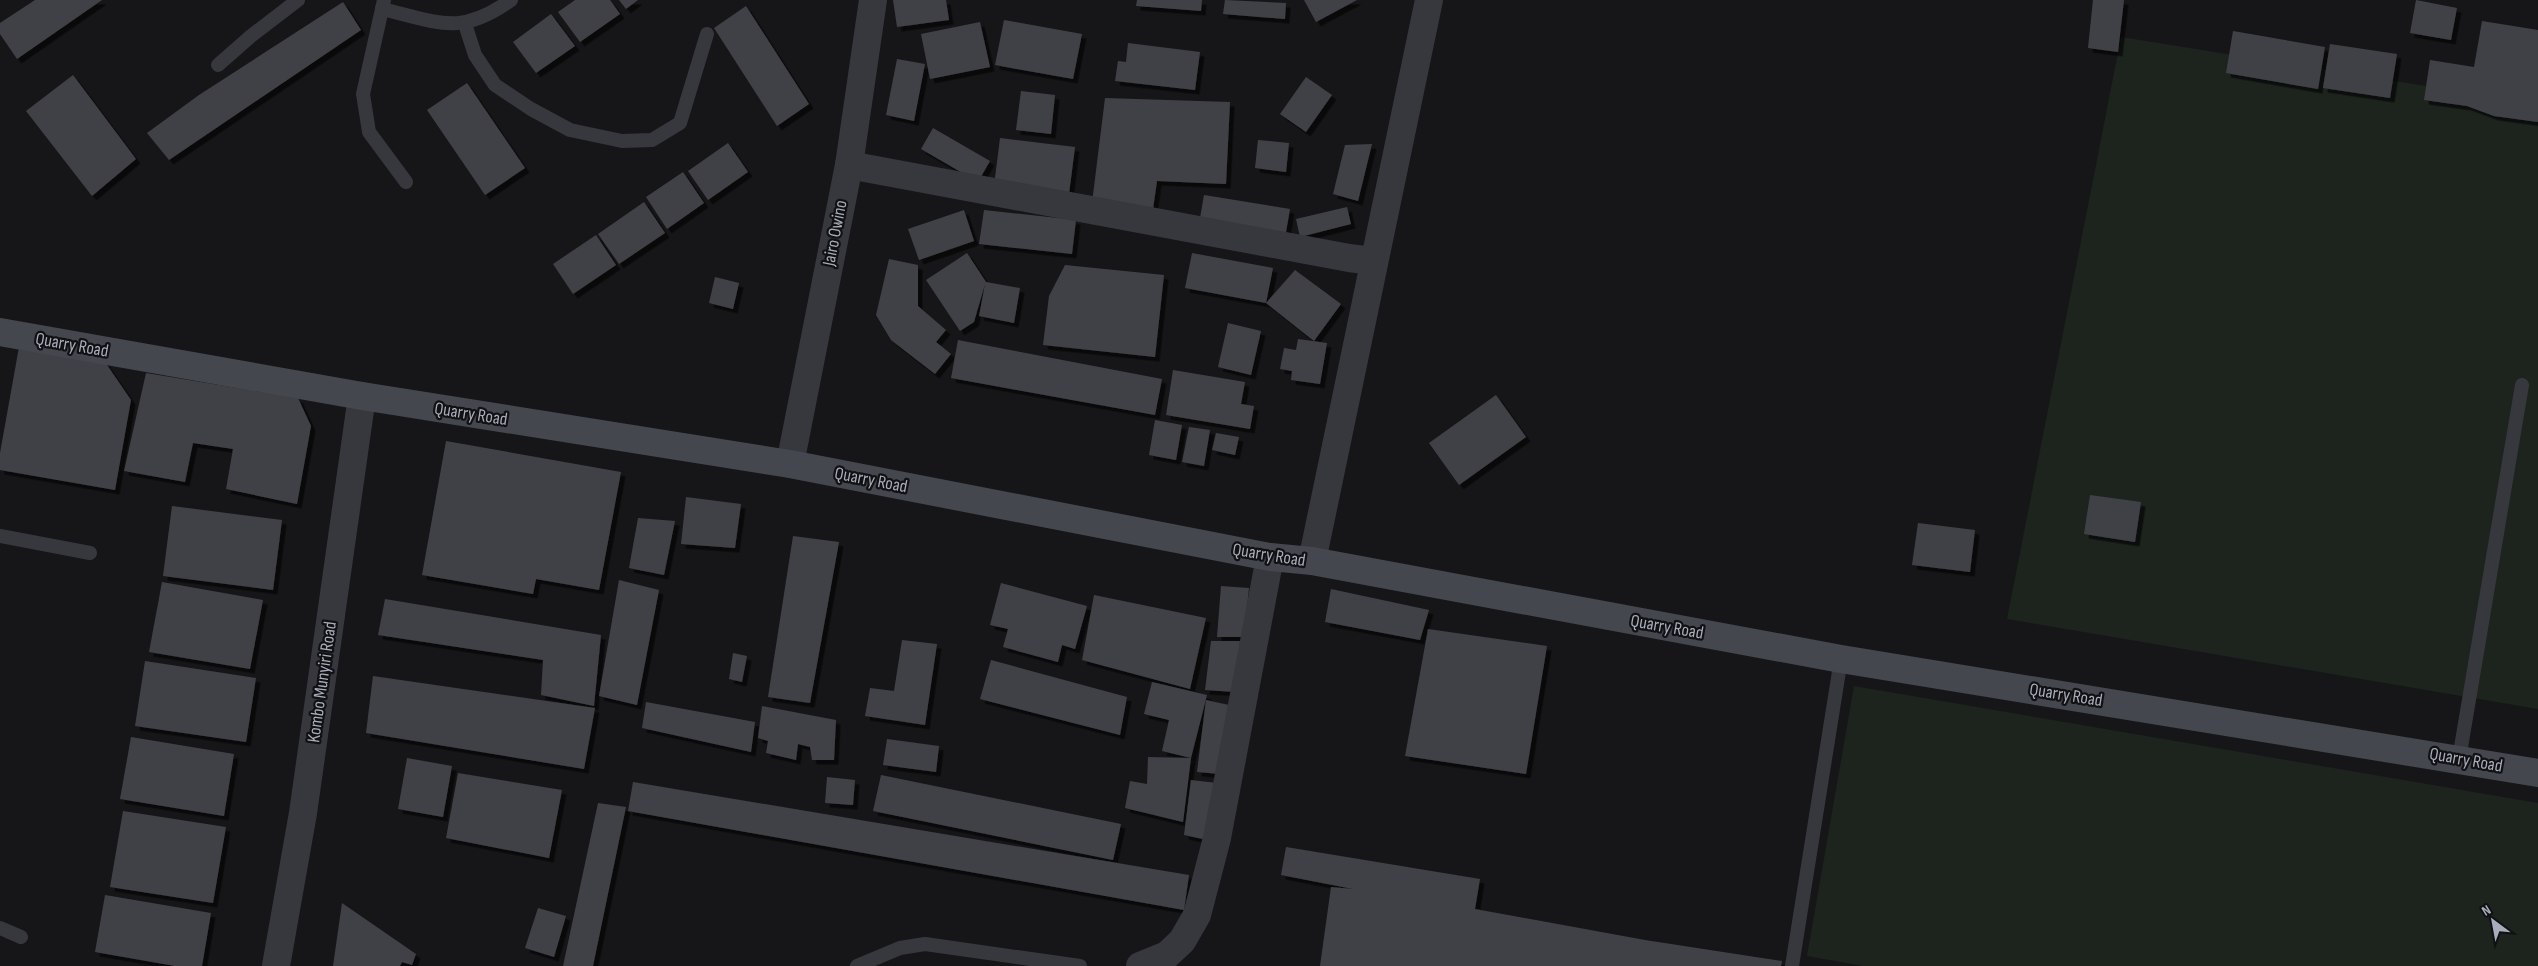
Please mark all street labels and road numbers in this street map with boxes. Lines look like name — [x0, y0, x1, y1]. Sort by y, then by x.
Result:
street label: Jairo Owino — [818, 198, 852, 269]
street label: Quarry Road — [34, 328, 110, 362]
street label: Quarry Road — [433, 398, 509, 430]
street label: Quarry Road — [833, 463, 909, 497]
street label: Quarry Road — [1231, 539, 1307, 571]
street label: Quarry Road — [1629, 610, 1705, 644]
street label: Kombo Munyiri Road — [303, 620, 341, 744]
street label: Quarry Road — [2028, 679, 2104, 711]
street label: Quarry Road — [2428, 743, 2504, 777]

